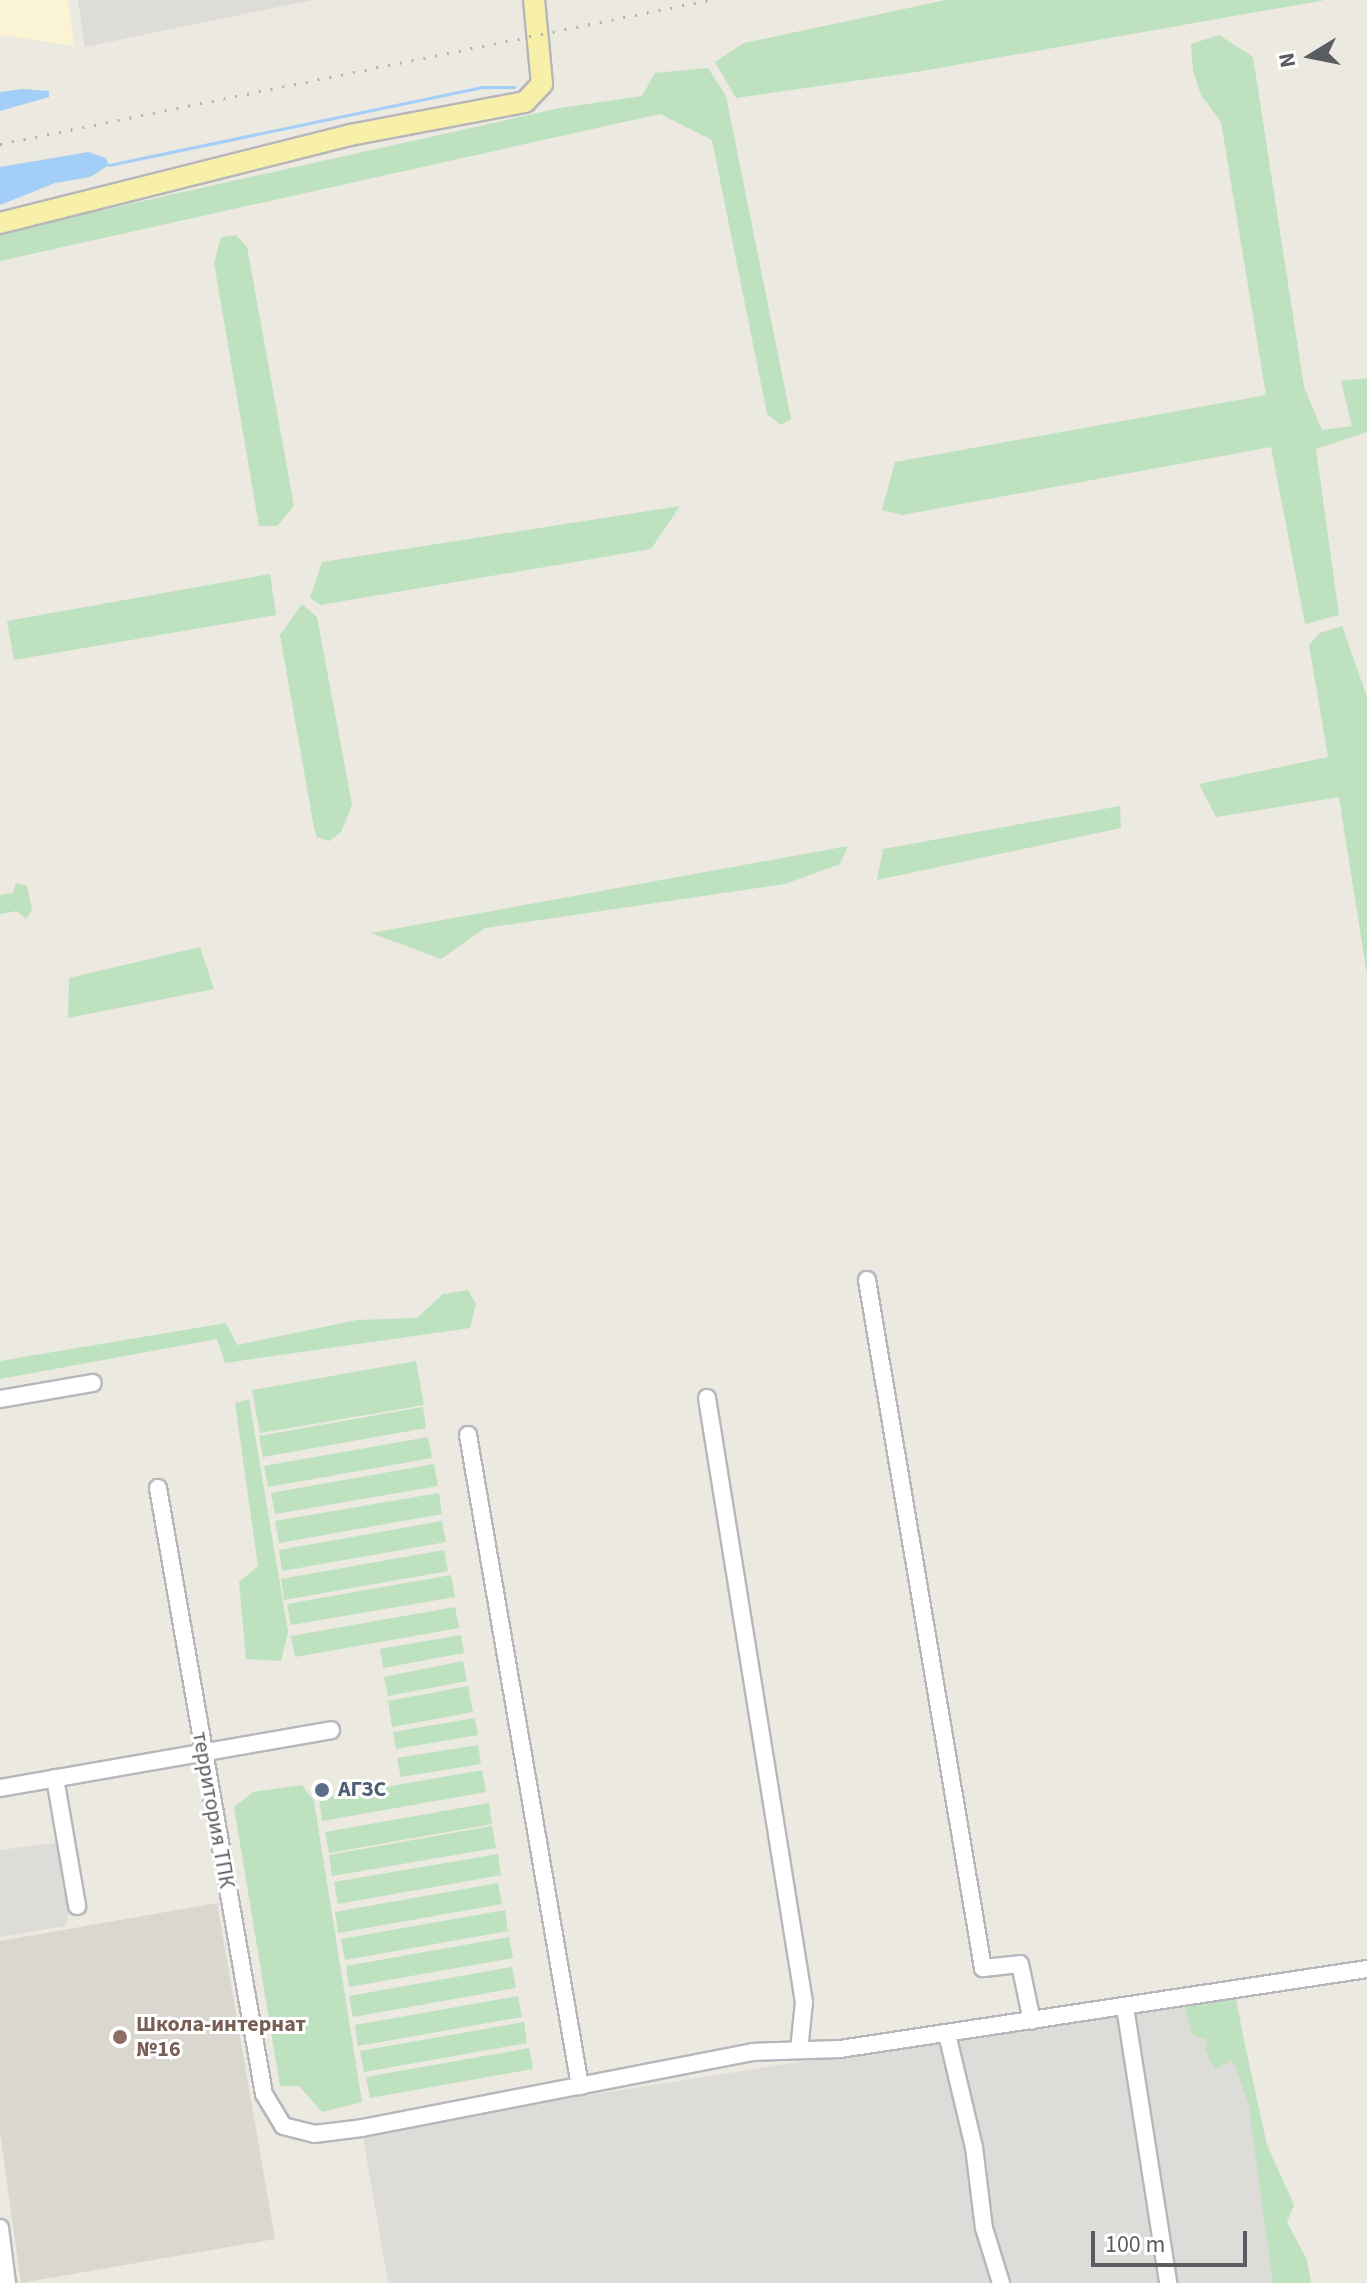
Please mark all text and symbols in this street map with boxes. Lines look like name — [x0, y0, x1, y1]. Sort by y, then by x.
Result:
north arrow — [1271, 16, 1351, 96]
text: N — [1270, 50, 1304, 70]
street label: территория ТПК — [186, 1730, 240, 1890]
place label: АГЗС — [338, 1777, 386, 1803]
marker: АГЗС — [313, 1781, 331, 1799]
place label: Школа-интернат №16 — [136, 2011, 306, 2062]
marker: Школа-интернат №16 — [111, 2028, 129, 2046]
scale bar — [1095, 2215, 1251, 2265]
text: 100 m — [1105, 2227, 1165, 2262]

